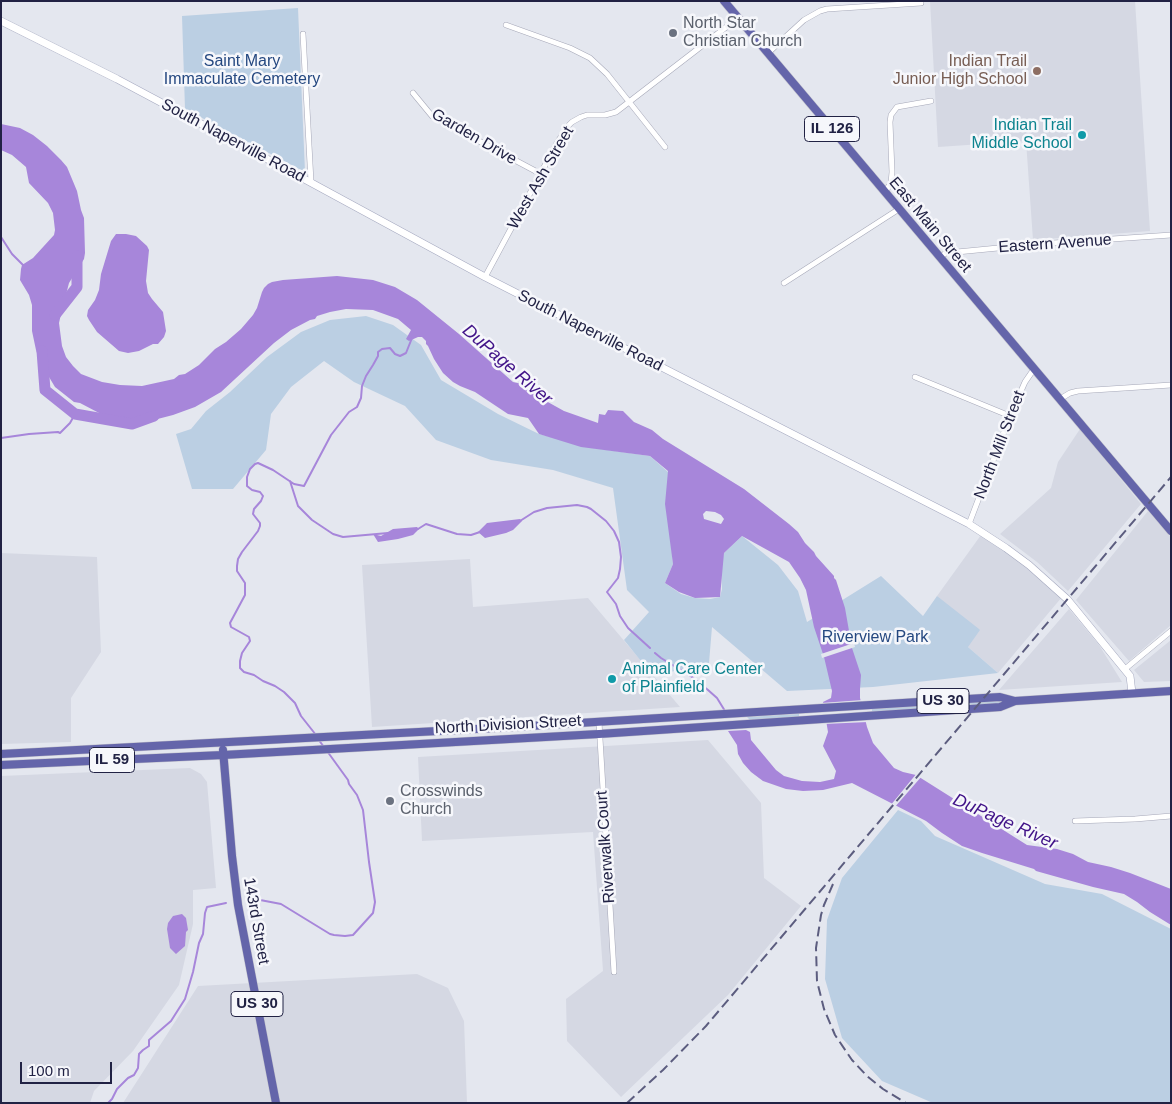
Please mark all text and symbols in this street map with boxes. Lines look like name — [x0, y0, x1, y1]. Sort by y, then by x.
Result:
place label: North Star Christian Church — [683, 14, 802, 52]
marker: North Star Christian Church — [667, 27, 679, 39]
park label: Saint Mary Immaculate Cemetery — [164, 52, 320, 90]
place label: Indian Trail Junior High School — [893, 52, 1027, 90]
marker: Indian Trail Junior High School — [1031, 65, 1043, 77]
street label: South Naperville Road — [158, 95, 308, 187]
street label: Garden Drive — [428, 105, 520, 169]
road number: IL 126 — [804, 116, 860, 142]
place label: Indian Trail Middle School — [972, 116, 1072, 154]
street label: West Ash Street — [504, 123, 578, 233]
marker: Indian Trail Middle School — [1076, 129, 1088, 141]
street label: East Main Street — [885, 174, 975, 276]
street label: Eastern Avenue — [998, 230, 1112, 258]
street label: South Naperville Road — [514, 286, 666, 376]
water label: DuPage River — [458, 320, 556, 410]
street label: North Mill Street — [970, 388, 1030, 502]
park label: Riverview Park — [822, 628, 928, 648]
place label: Animal Care Center of Plainfield — [622, 660, 762, 698]
marker: Animal Care Center of Plainfield — [606, 673, 618, 685]
road number: US 30 — [917, 688, 969, 714]
street label: North Division Street — [434, 712, 582, 738]
road number: IL 59 — [90, 748, 134, 772]
place label: Crosswinds Church — [400, 782, 483, 820]
water label: DuPage River — [949, 789, 1061, 855]
street label: Riverwalk Court — [592, 790, 620, 904]
marker: Crosswinds Church — [384, 795, 396, 807]
street label: 143rd Street — [239, 876, 273, 966]
road number: US 30 — [231, 992, 283, 1016]
scale bar — [22, 1052, 115, 1084]
text: 100 m — [28, 1062, 70, 1079]

